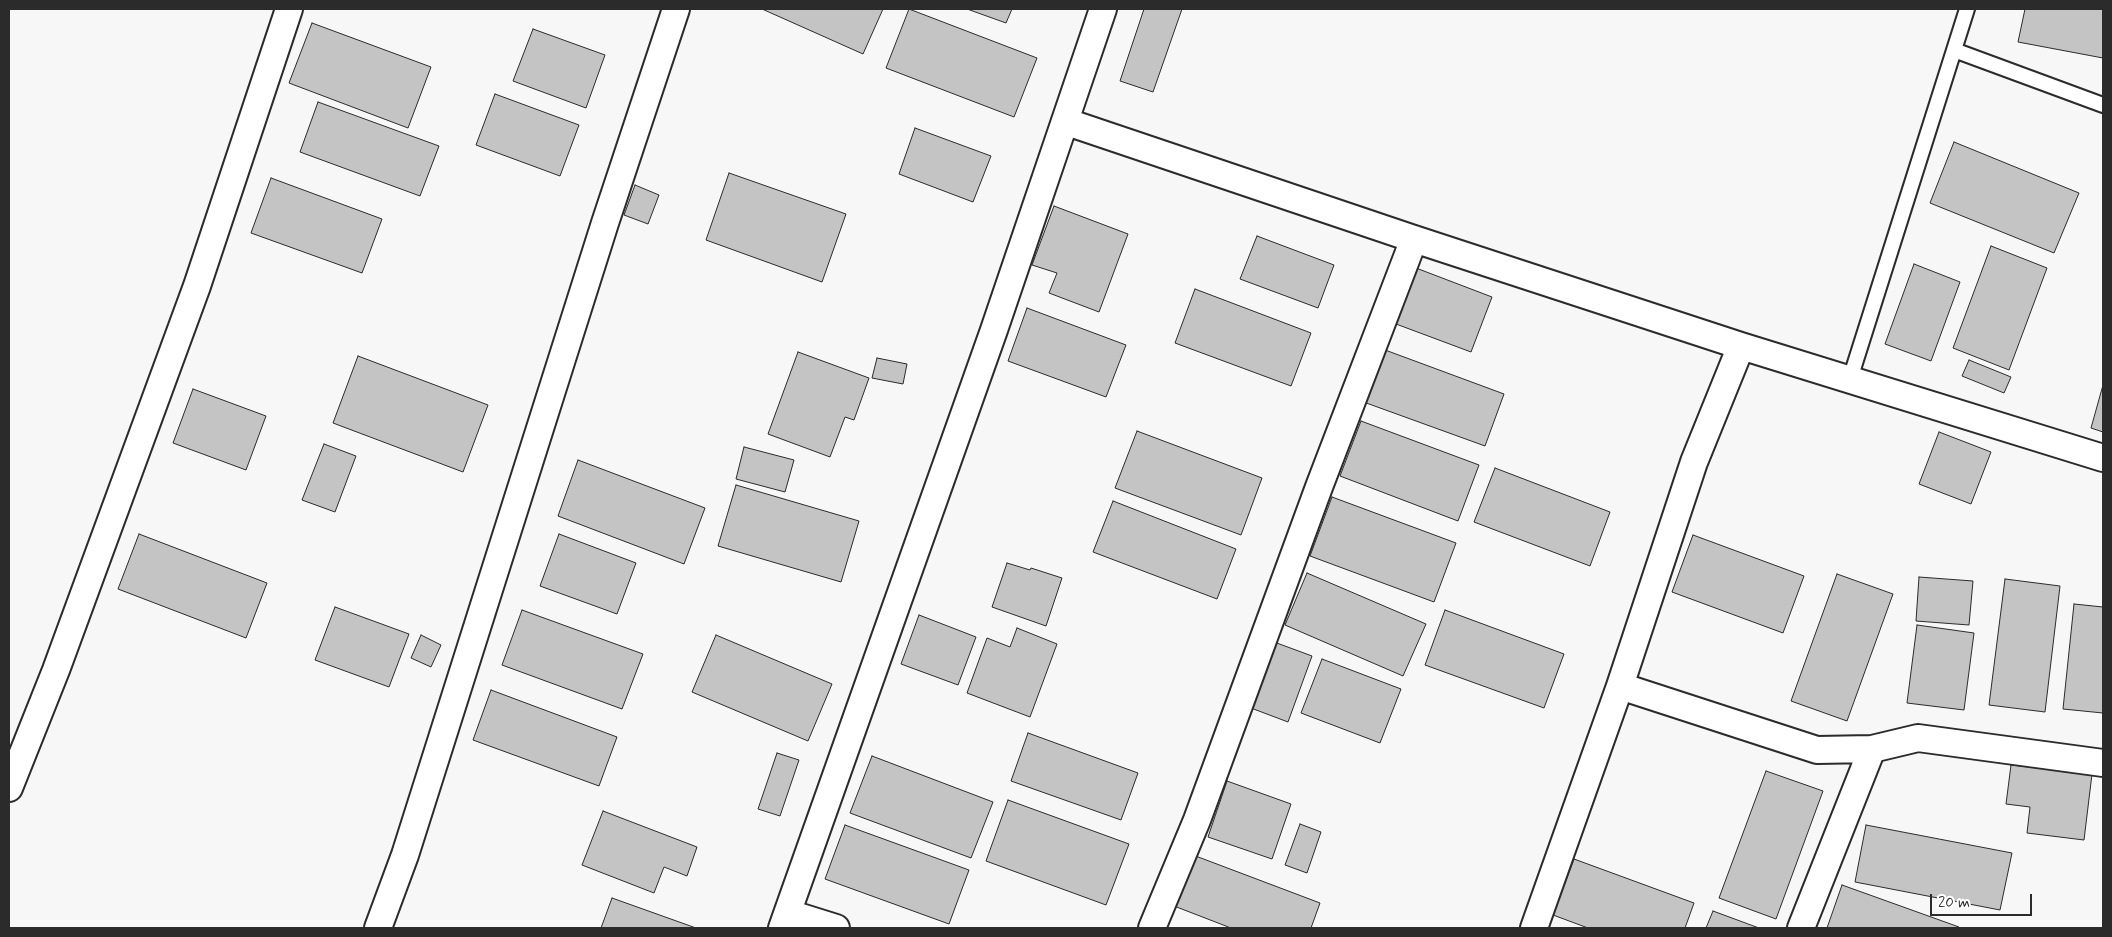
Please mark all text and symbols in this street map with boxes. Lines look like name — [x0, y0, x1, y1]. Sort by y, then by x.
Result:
scale bar — [1932, 884, 2034, 916]
text: 20 m — [1938, 893, 1970, 913]

